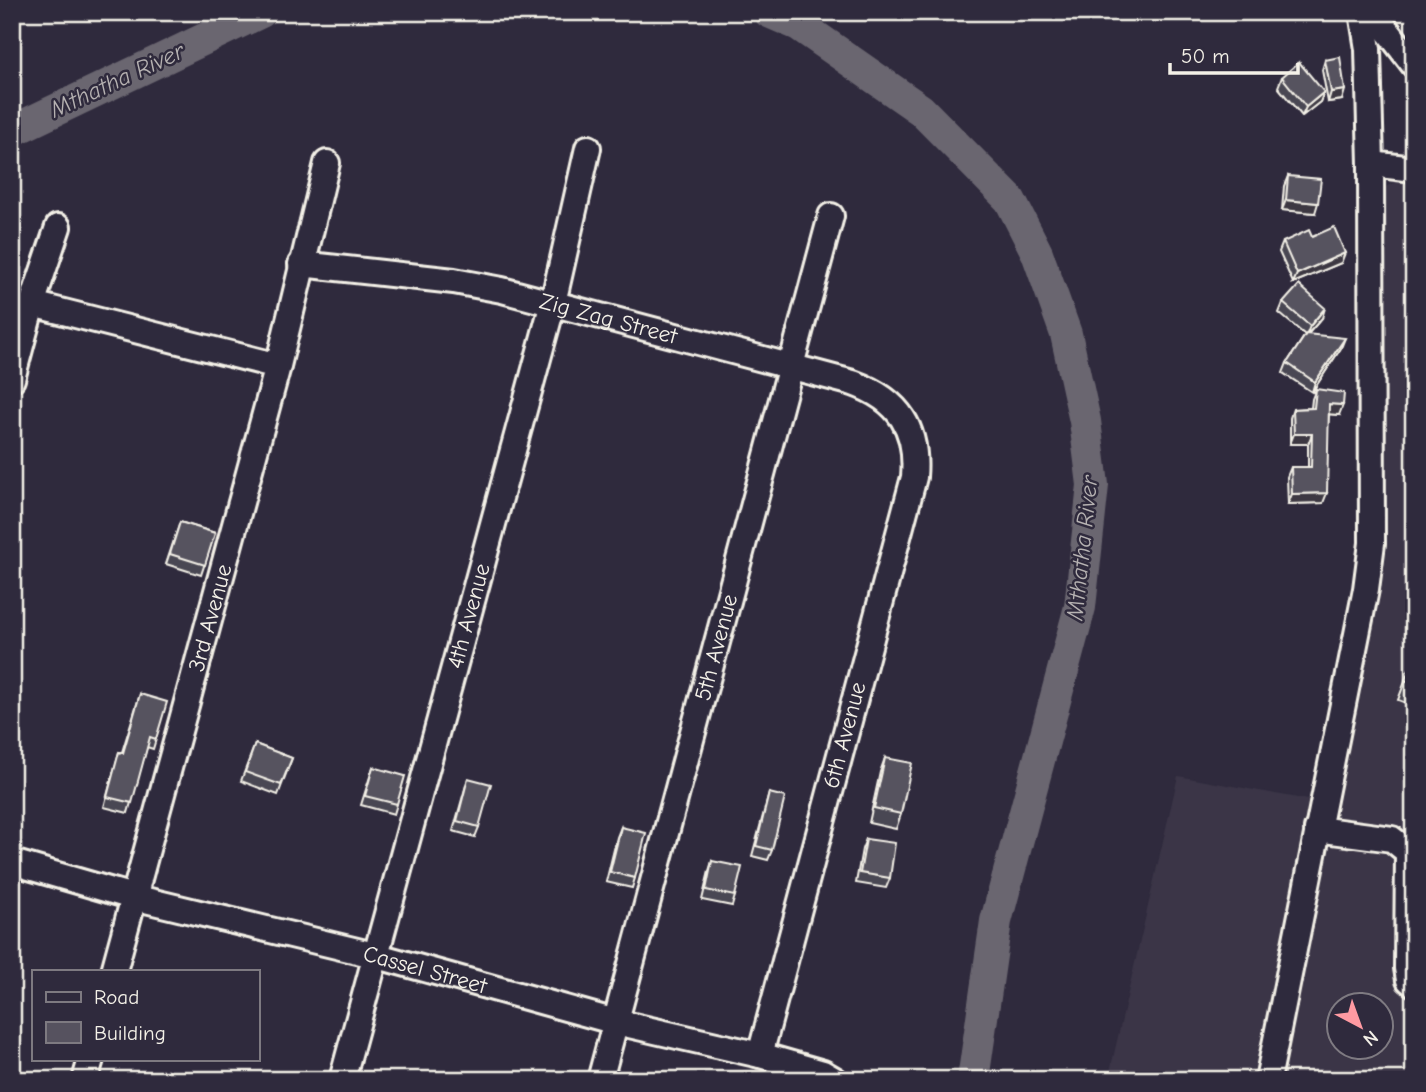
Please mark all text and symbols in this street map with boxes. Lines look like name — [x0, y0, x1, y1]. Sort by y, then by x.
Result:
scale bar — [1170, 32, 1298, 76]
water label: Mthatha River — [44, 36, 190, 124]
text: 50 m — [1181, 44, 1230, 68]
street label: Zig Zag Street — [537, 288, 682, 350]
water label: Mthatha River — [1060, 473, 1104, 623]
street label: 4th Avenue — [441, 560, 496, 672]
street label: 3rd Avenue — [183, 561, 238, 675]
street label: 5th Avenue — [689, 591, 743, 704]
street label: 6th Avenue — [817, 679, 872, 791]
street label: Cassel Street — [361, 940, 491, 1000]
legend — [32, 970, 259, 1060]
text: Road — [94, 985, 139, 1009]
north arrow — [1324, 990, 1394, 1060]
text: Building — [94, 1021, 166, 1045]
text: N — [1359, 1026, 1382, 1050]

